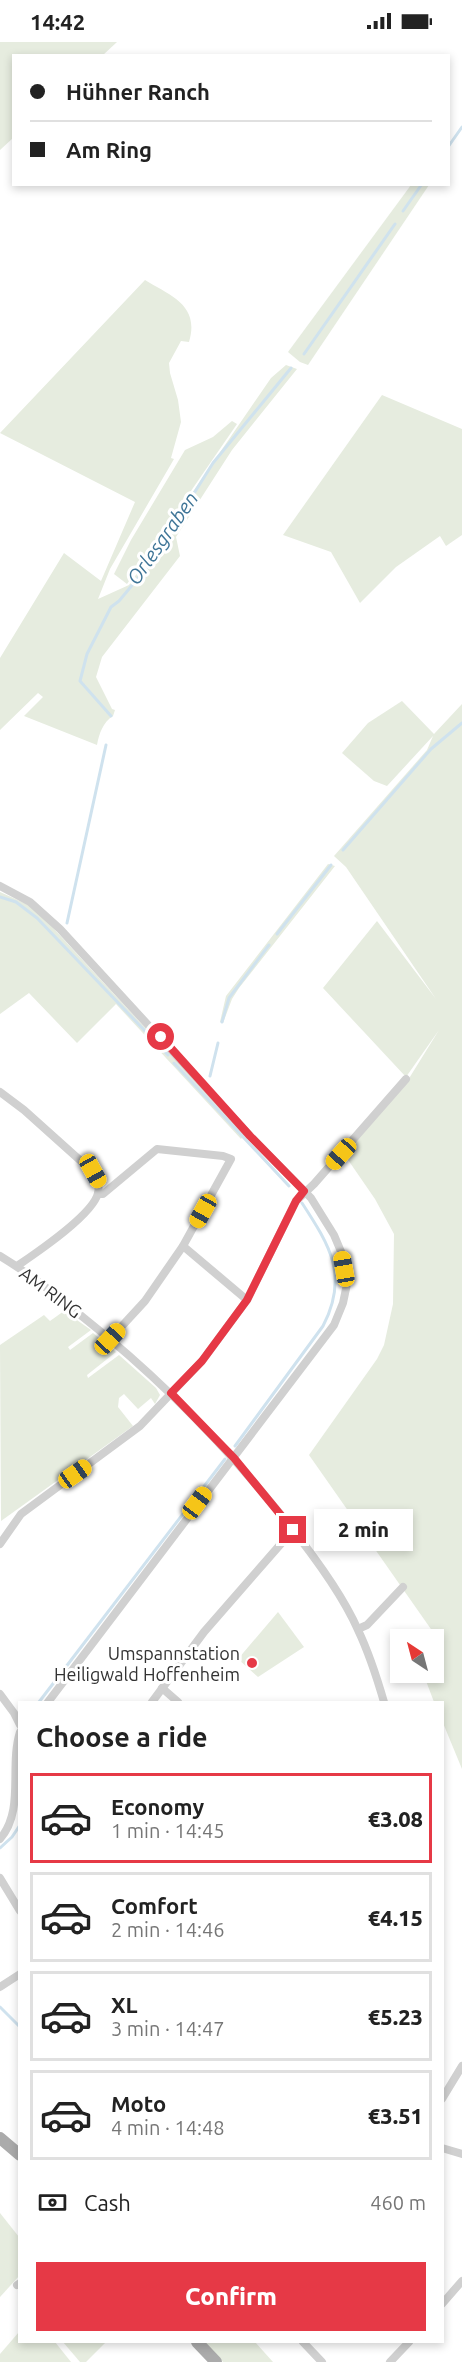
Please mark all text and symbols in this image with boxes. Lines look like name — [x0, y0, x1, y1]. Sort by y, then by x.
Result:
text: 14:42 — [30, 9, 85, 34]
text: Hühner Ranch — [66, 79, 210, 104]
text: Am Ring — [66, 137, 152, 162]
water label: Orlesgraben — [122, 487, 202, 589]
route start — [147, 1023, 174, 1050]
car — [322, 1135, 360, 1173]
car — [76, 1151, 110, 1191]
car — [186, 1191, 220, 1231]
car — [332, 1250, 356, 1288]
street label: AM RING — [16, 1262, 86, 1322]
car — [91, 1320, 129, 1358]
car — [55, 1456, 95, 1492]
car — [179, 1483, 215, 1523]
callout: 2 min — [314, 1509, 413, 1551]
route end — [279, 1516, 306, 1543]
text: 2 min — [338, 1518, 389, 1541]
north arrow — [390, 1629, 444, 1683]
map controls — [390, 1629, 444, 1683]
place label: Umspannstation Heiligwald Hoffenheim — [54, 1643, 240, 1684]
marker: Umspannstation Heiligwald Hoffenheim — [245, 1656, 259, 1670]
text: Choose a ride — [36, 1722, 208, 1752]
icon: car — [39, 1791, 93, 1845]
text: Economy — [111, 1794, 204, 1819]
text: €3.08 — [368, 1806, 423, 1831]
text: 1 min · 14:45 — [111, 1819, 225, 1842]
icon: car — [39, 1890, 93, 1944]
text: Comfort — [111, 1893, 198, 1918]
text: €4.15 — [368, 1905, 423, 1930]
text: 2 min · 14:46 — [111, 1918, 225, 1941]
icon: car — [39, 1989, 93, 2043]
text: XL — [111, 1992, 138, 2017]
text: €5.23 — [368, 2004, 423, 2029]
text: 3 min · 14:47 — [111, 2017, 225, 2040]
icon: car — [39, 2088, 93, 2142]
text: Moto — [111, 2091, 166, 2116]
text: €3.51 — [368, 2103, 423, 2128]
text: 4 min · 14:48 — [111, 2116, 225, 2139]
icon: cash — [36, 2186, 69, 2219]
text: Cash — [84, 2190, 131, 2215]
text: 460 m — [370, 2191, 426, 2214]
button: Confirm — [36, 2262, 426, 2331]

